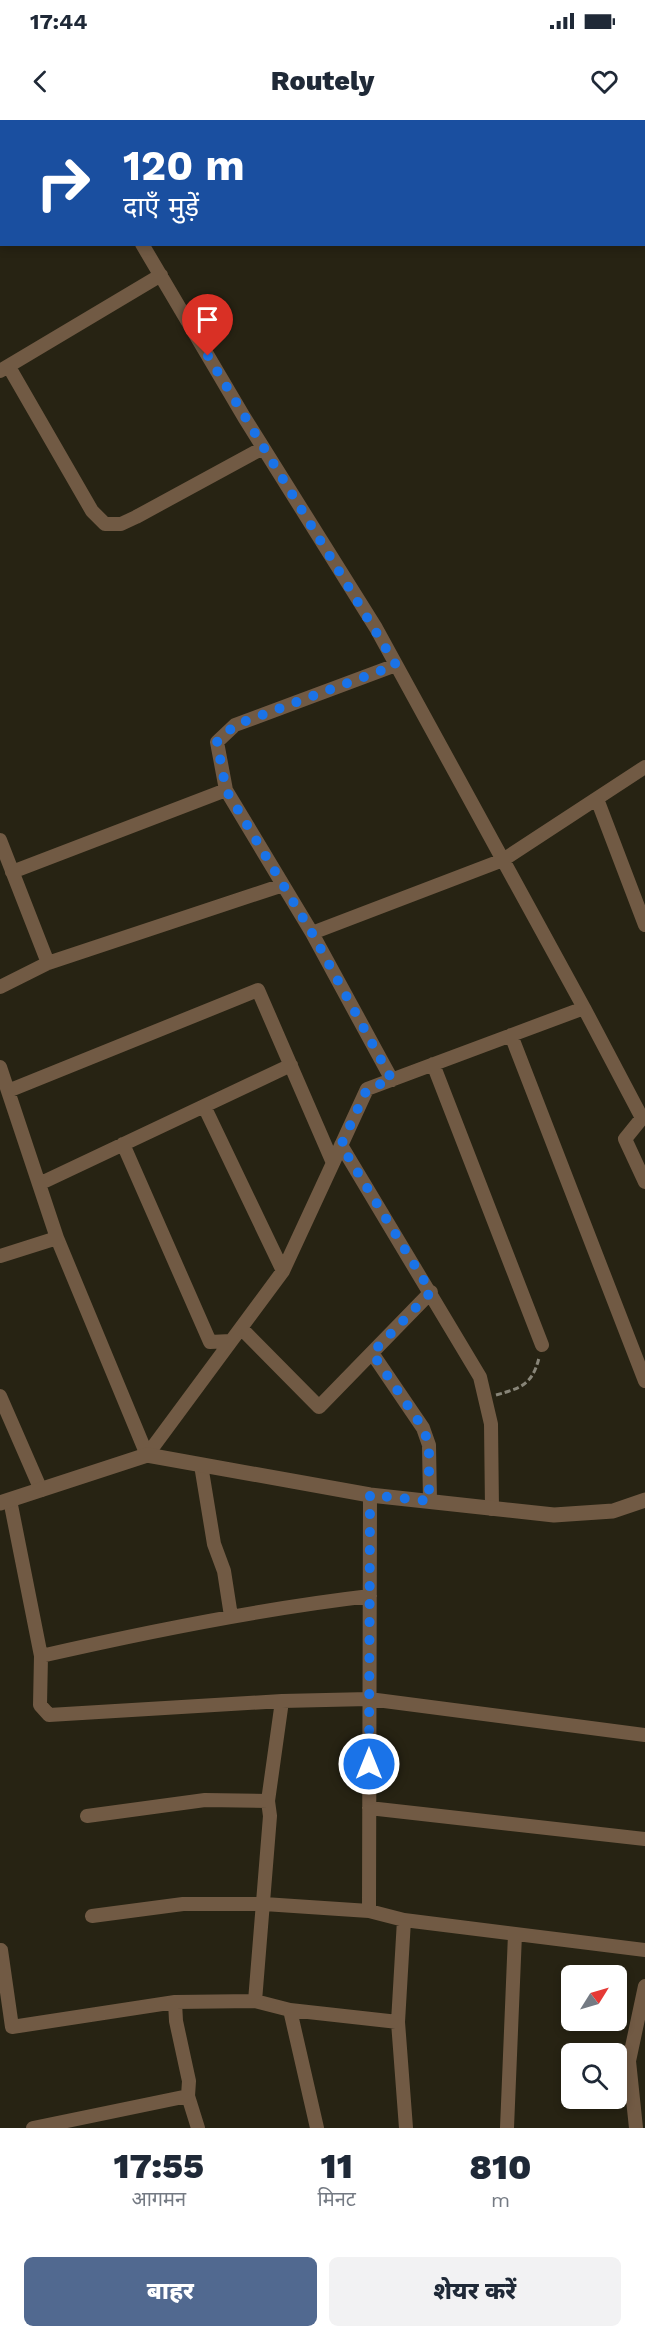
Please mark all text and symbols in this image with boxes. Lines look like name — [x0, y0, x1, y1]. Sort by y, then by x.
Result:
text: 17:44 — [30, 9, 88, 34]
icon: back — [24, 65, 57, 98]
text: Routely — [271, 65, 374, 97]
icon: heart — [588, 65, 621, 98]
text: 120 m — [123, 141, 245, 190]
icon: right — [24, 144, 102, 222]
text: दाएँ मुड़ें — [123, 191, 199, 223]
pin — [182, 294, 233, 356]
icon: arrive — [191, 303, 224, 336]
position arrow — [337, 1732, 401, 1796]
north arrow — [561, 1965, 627, 2031]
map controls — [561, 1965, 627, 2109]
button: search — [561, 2043, 627, 2109]
text: 17:55 — [113, 2145, 204, 2187]
text: 11 — [321, 2145, 353, 2187]
text: 810 — [469, 2146, 532, 2188]
text: आगमन — [131, 2187, 186, 2211]
text: मिनट — [318, 2187, 356, 2211]
text: m — [491, 2188, 510, 2212]
button: बाहर — [24, 2257, 317, 2326]
button: शेयर करें — [329, 2257, 621, 2326]

